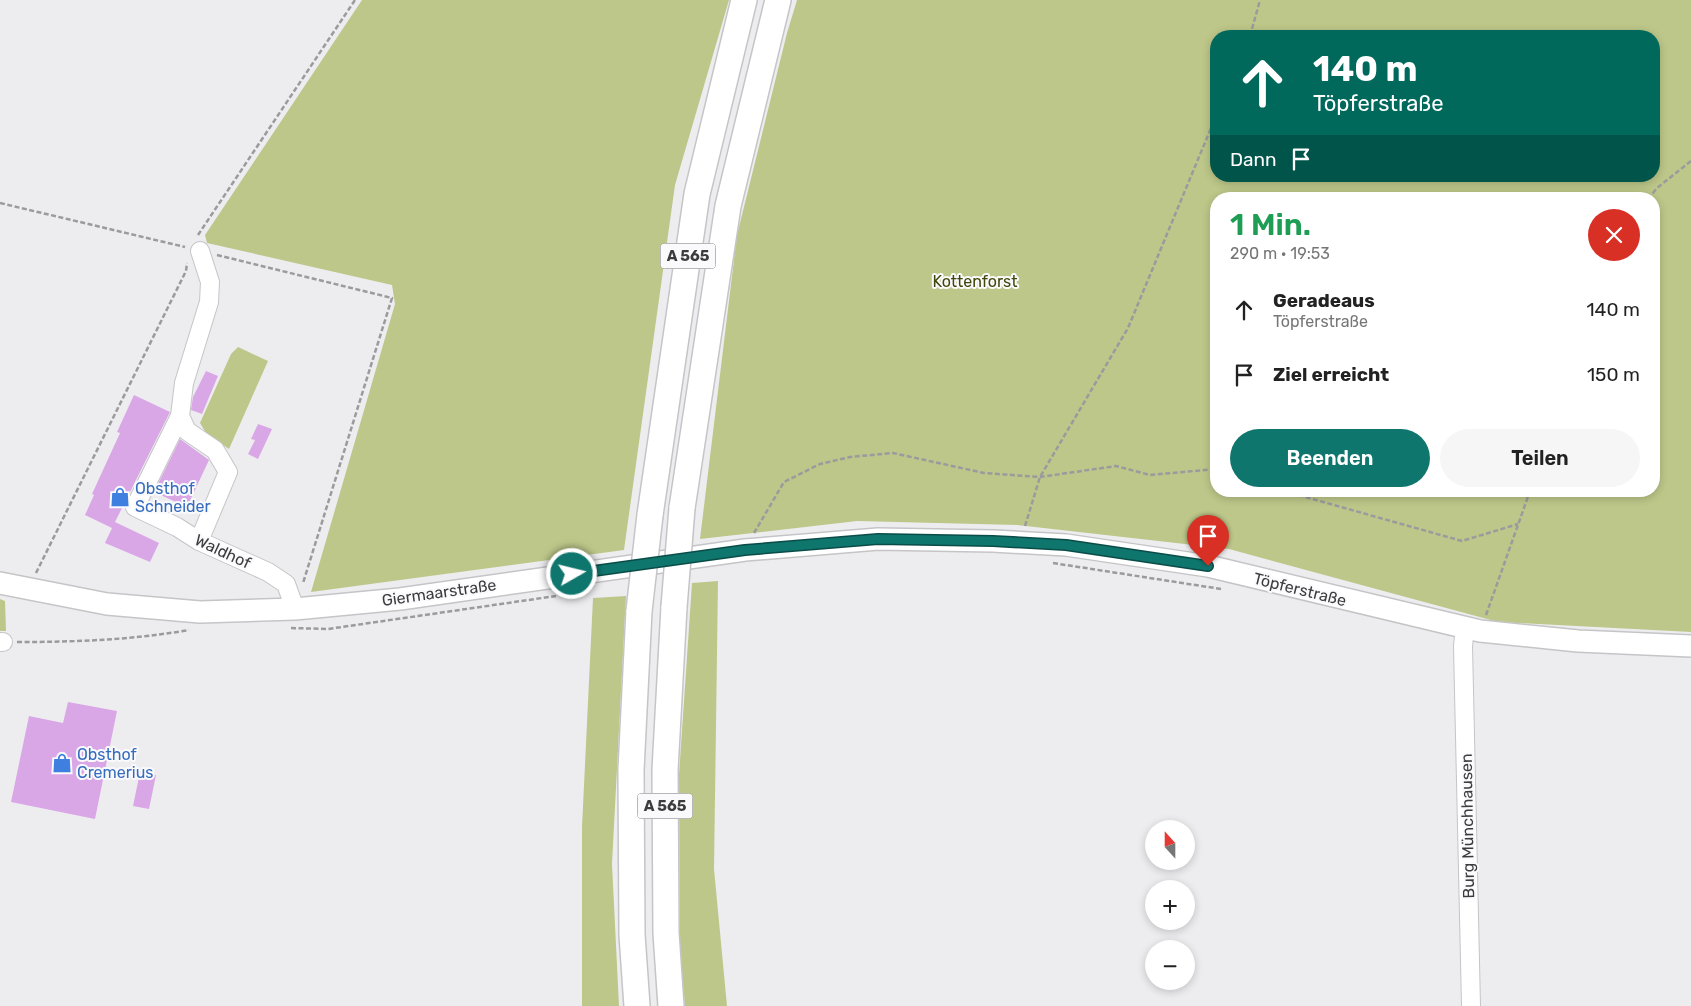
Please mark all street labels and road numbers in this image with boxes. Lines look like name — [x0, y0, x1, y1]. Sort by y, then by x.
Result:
road number: A 565 — [660, 244, 716, 268]
street label: Waldhof — [192, 530, 255, 573]
street label: Töpferstraße — [1252, 569, 1348, 610]
street label: Giermaarstraße — [381, 575, 498, 610]
street label: Burg Münchhausen — [1457, 753, 1478, 899]
road number: A 565 — [638, 794, 692, 818]

